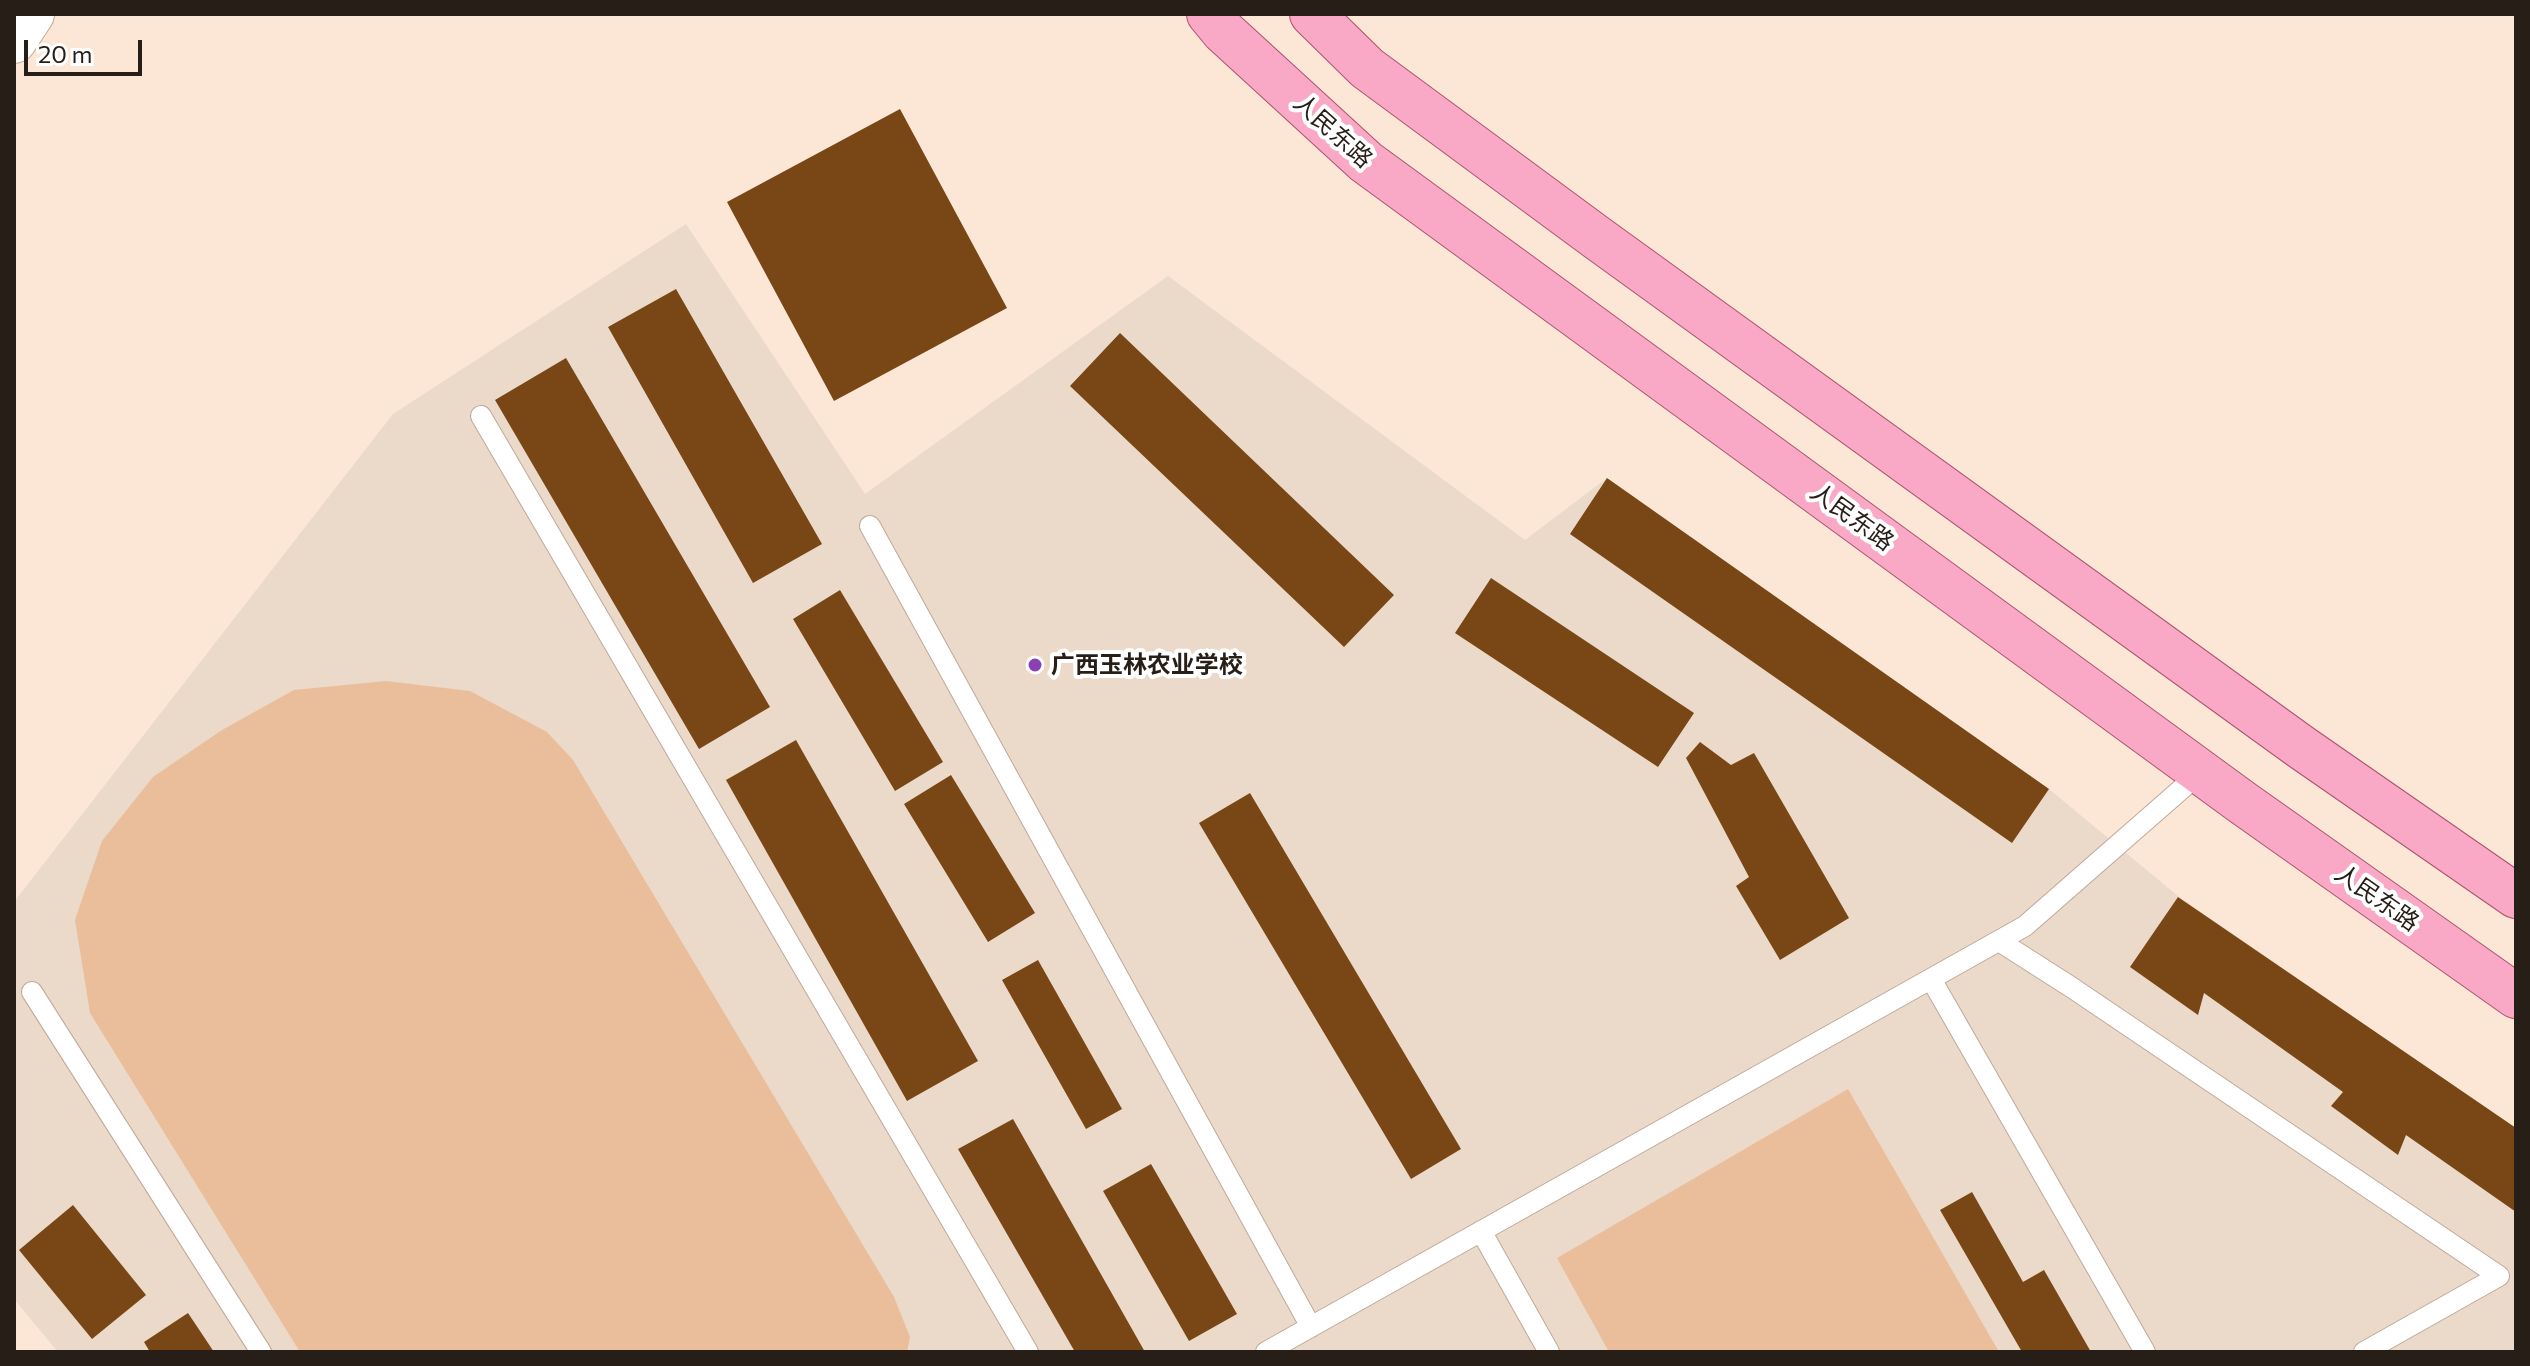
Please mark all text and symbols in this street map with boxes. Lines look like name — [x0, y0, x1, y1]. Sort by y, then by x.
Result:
scale bar — [28, 24, 146, 74]
text: 20 m — [38, 39, 92, 68]
street label: 人民东路 — [1288, 88, 1378, 174]
street label: 人民东路 — [1805, 477, 1899, 557]
place label: 广西玉林农业学校 — [1051, 651, 1243, 679]
marker: 广西玉林农业学校 — [1026, 656, 1044, 674]
street label: 人民东路 — [2329, 859, 2425, 937]

